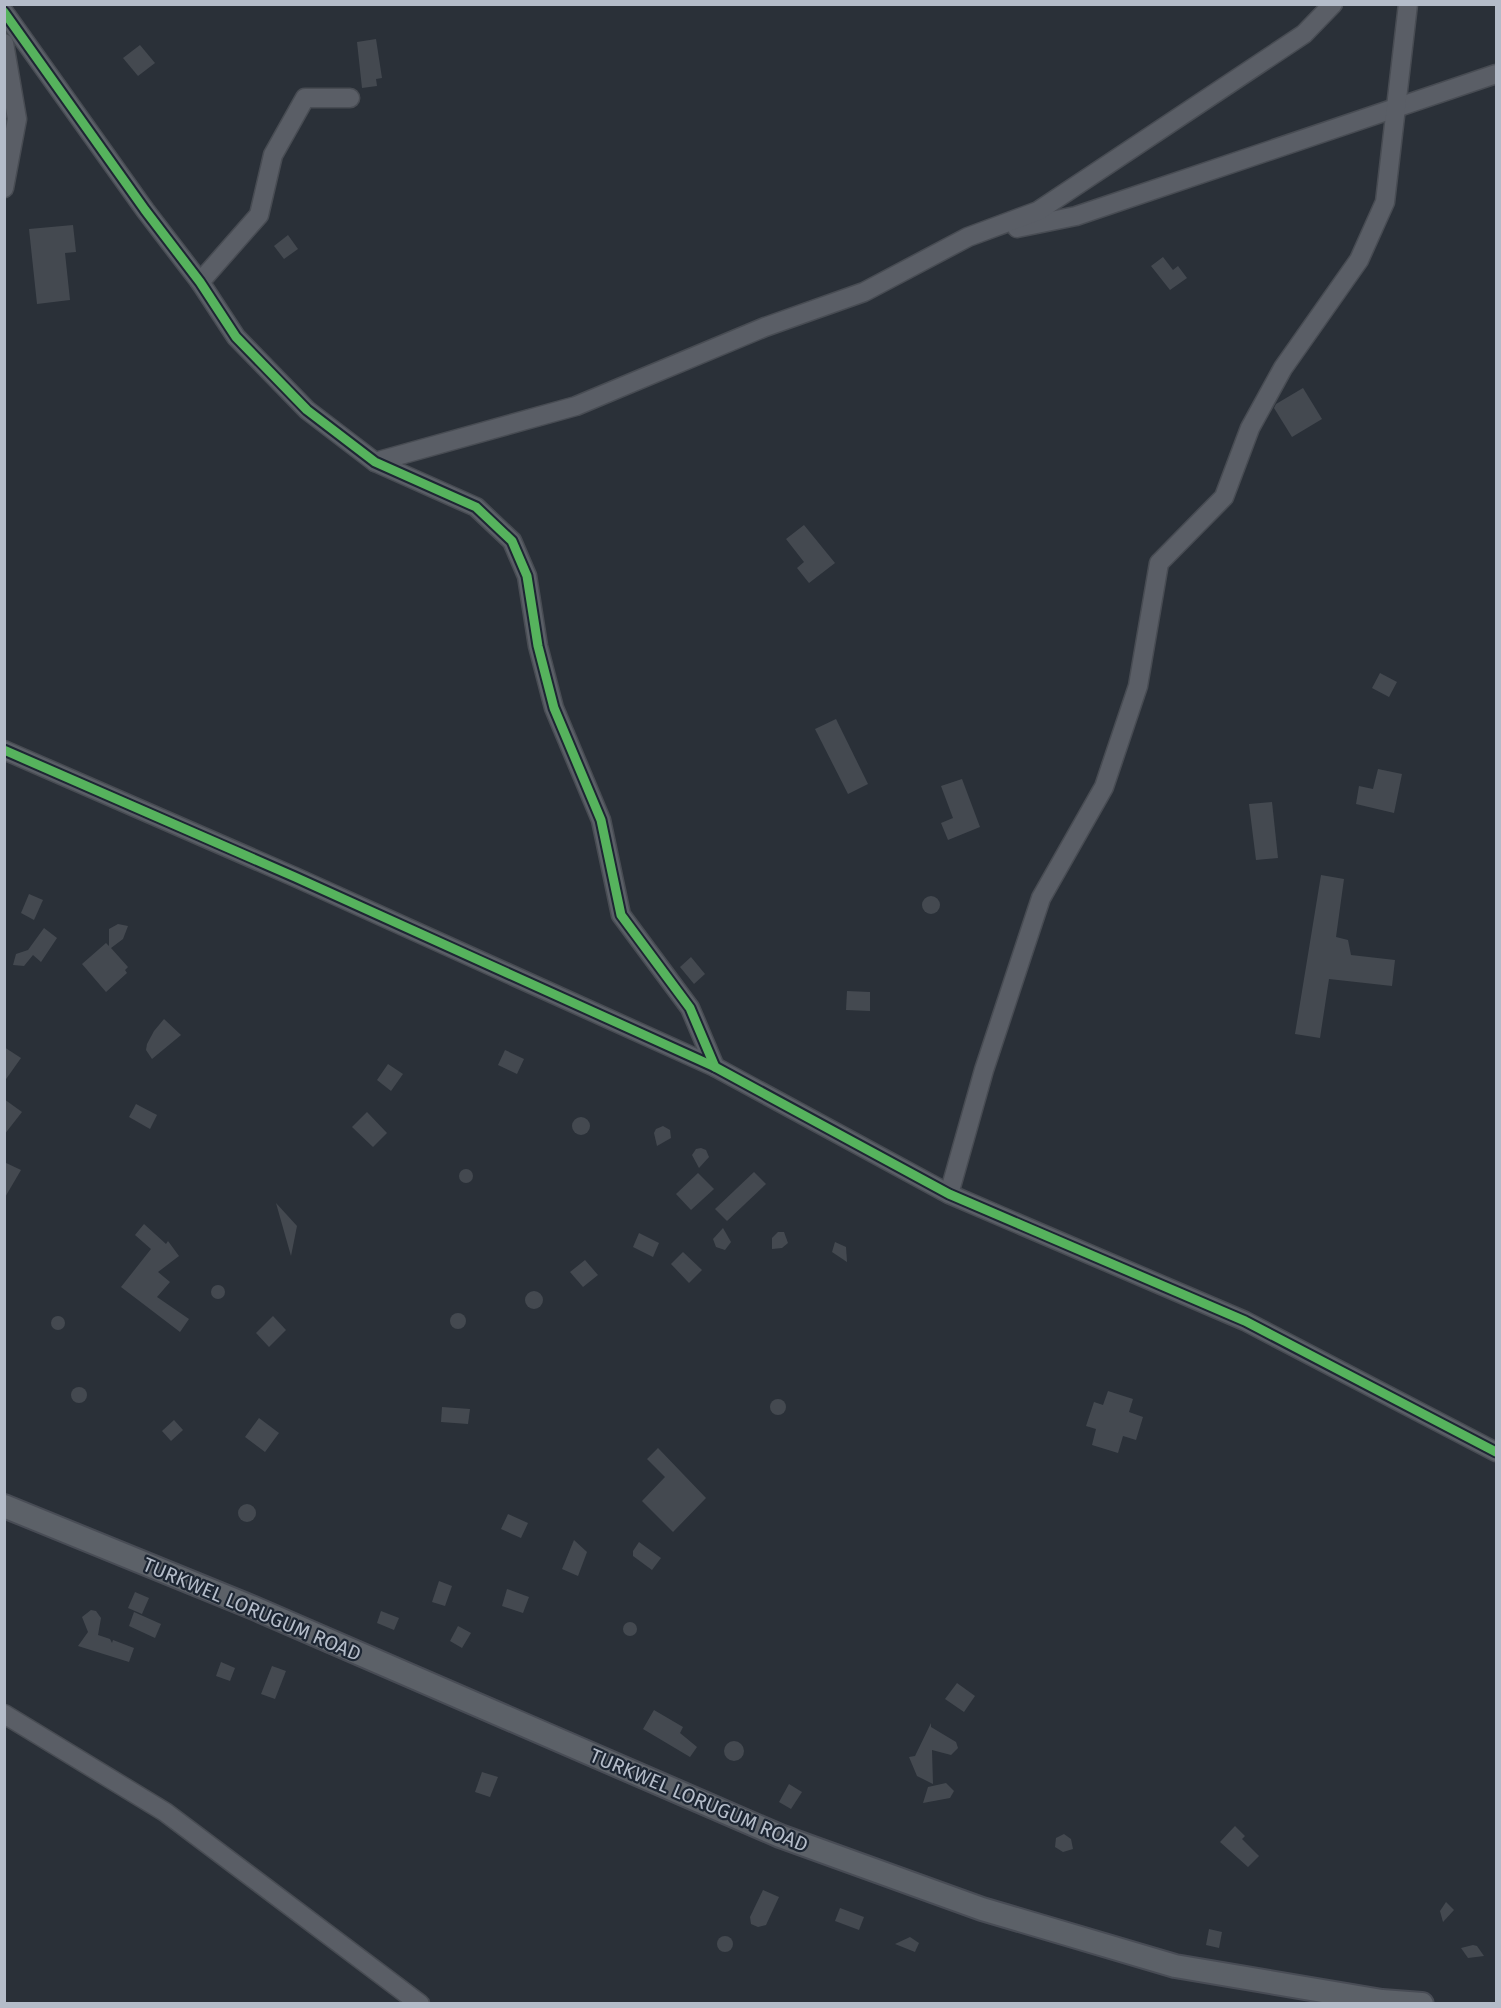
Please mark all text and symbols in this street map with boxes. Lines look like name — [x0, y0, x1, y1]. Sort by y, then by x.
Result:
street label: TURKWEL LORUGUM ROAD — [139, 1552, 365, 1666]
street label: TURKWEL LORUGUM ROAD — [586, 1743, 812, 1857]

